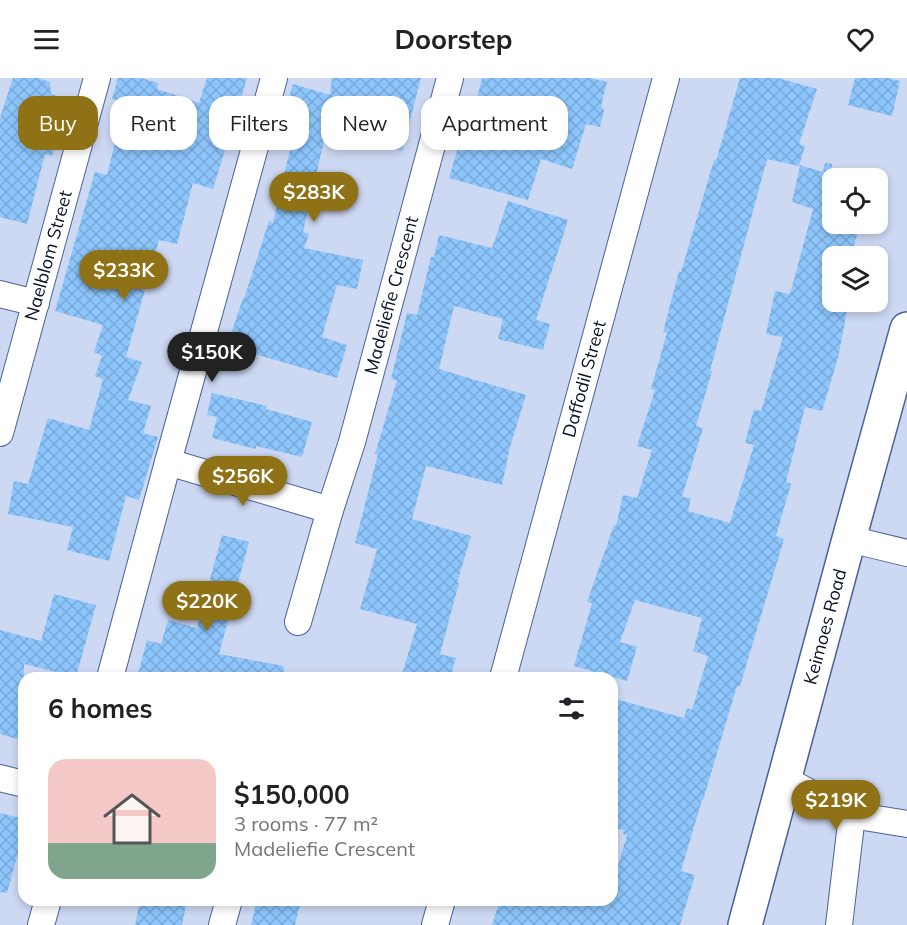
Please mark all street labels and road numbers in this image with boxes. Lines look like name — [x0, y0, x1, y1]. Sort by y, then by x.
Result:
street label: Naelblom Street — [19, 188, 77, 323]
street label: Madeliefie Crescent — [359, 213, 423, 377]
street label: Daffodil Street — [557, 318, 611, 440]
street label: Keimoes Road — [798, 566, 851, 687]

